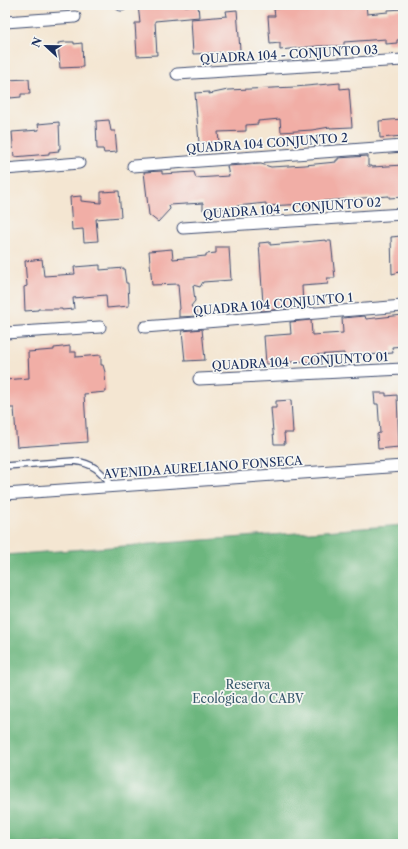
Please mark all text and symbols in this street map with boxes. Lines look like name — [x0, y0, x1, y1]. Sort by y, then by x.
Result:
north arrow — [26, 26, 66, 66]
text: N — [28, 35, 45, 49]
street label: QUADRA 104 - CONJUNTO 03 — [200, 42, 378, 66]
street label: QUADRA 104 CONJUNTO 2 — [186, 130, 348, 156]
street label: QUADRA 104 - CONJUNTO 02 — [203, 194, 382, 222]
street label: QUADRA 104 CONJUNTO 1 — [193, 290, 353, 318]
street label: QUADRA 104 - CONJUNTO 01 — [211, 349, 389, 373]
street label: AVENIDA AURELIANO FONSECA — [102, 452, 304, 482]
park label: Reserva Ecológica do CABV — [192, 677, 304, 706]

